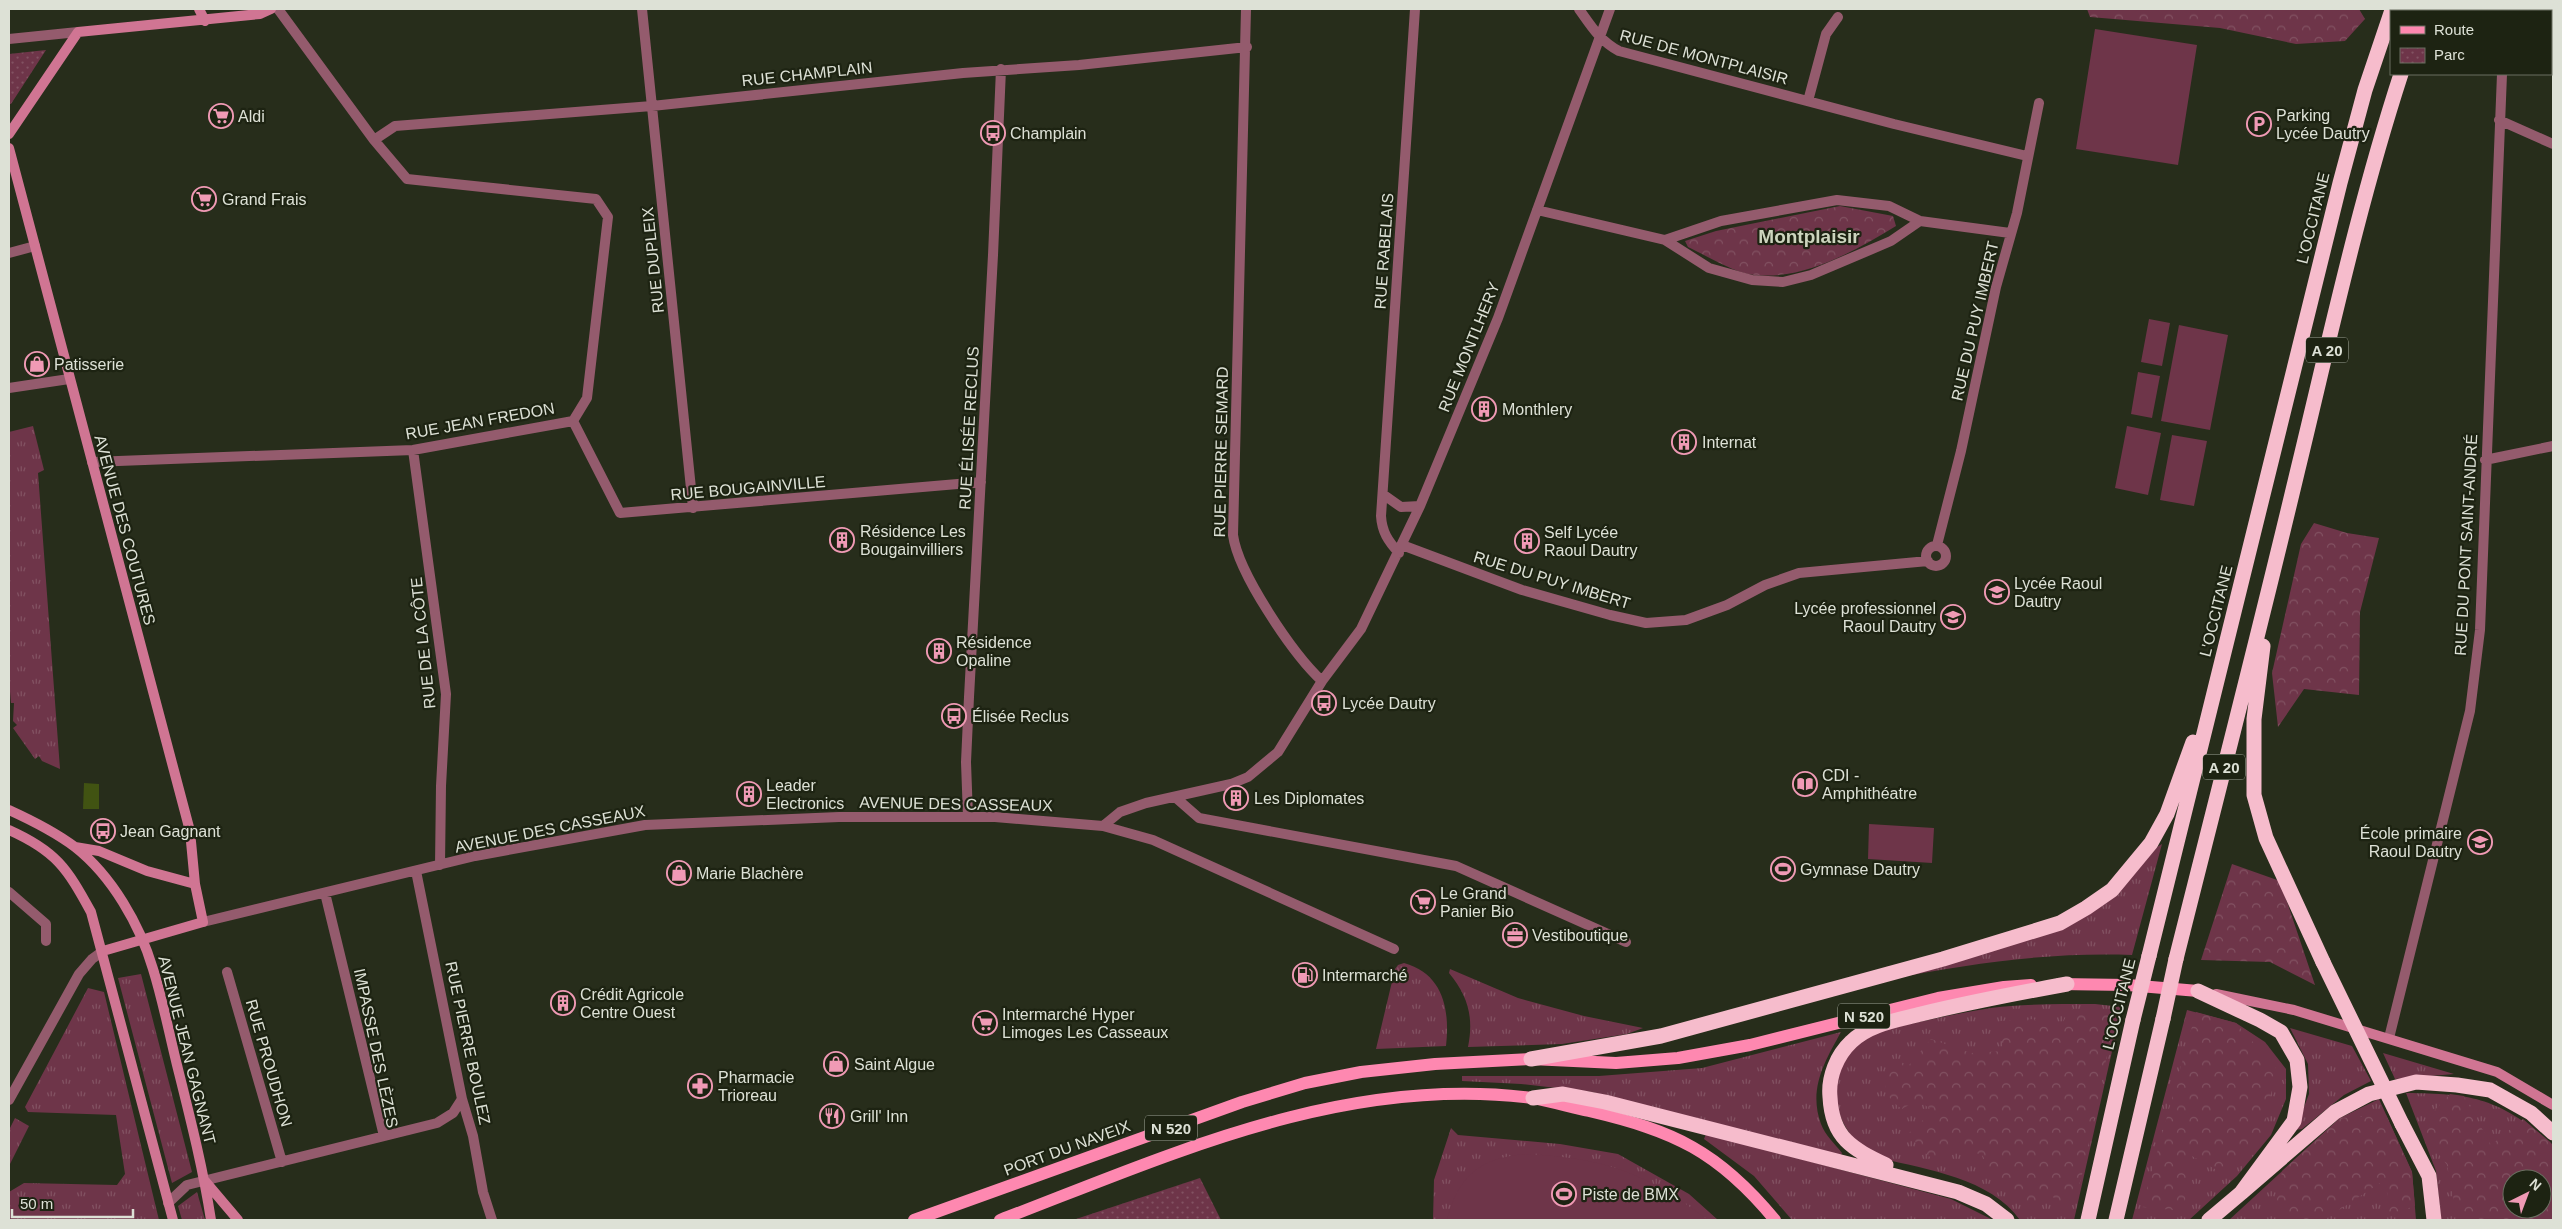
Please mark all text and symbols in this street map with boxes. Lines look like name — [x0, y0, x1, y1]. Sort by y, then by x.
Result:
legend — [2390, 10, 2552, 75]
text: Route — [2434, 21, 2474, 38]
street label: RUE DE MONTPLAISIR — [1618, 26, 1790, 88]
text: Parc — [2434, 46, 2465, 63]
street label: RUE CHAMPLAIN — [741, 59, 873, 89]
supermarket icon: Aldi — [208, 103, 234, 129]
place label: Parking Lycée Dautry — [2276, 107, 2370, 142]
place label: Aldi — [238, 108, 265, 125]
parking icon: Parking Lycée Dautry — [2246, 111, 2272, 137]
bus stop icon: Champlain — [980, 120, 1006, 146]
place label: Champlain — [1010, 125, 1086, 142]
street label: L'OCCITANE — [2293, 171, 2333, 265]
supermarket icon: Grand Frais — [191, 186, 217, 212]
place label: Grand Frais — [222, 191, 306, 208]
street label: RUE RABELAIS — [1371, 192, 1397, 310]
street label: RUE DUPLEIX — [639, 206, 667, 314]
district label: Montplaisir — [1758, 226, 1860, 247]
street label: RUE DU PUY IMBERT — [1948, 239, 2002, 402]
street label: RUE MONTLHERY — [1435, 279, 1503, 414]
road number: A 20 — [2306, 338, 2348, 362]
street label: RUE ÉLISÉE RECLUS — [955, 346, 982, 510]
shop icon: Patisserie — [24, 351, 50, 377]
place label: Patisserie — [54, 356, 124, 373]
street label: RUE PIERRE SEMARD — [1211, 367, 1231, 537]
building icon: Monthlery — [1471, 396, 1497, 422]
street label: RUE JEAN FREDON — [404, 400, 556, 442]
place label: Monthlery — [1502, 401, 1572, 418]
building icon: Internat — [1671, 429, 1697, 455]
street label: AVENUE DES COUTURES — [91, 433, 159, 627]
place label: Internat — [1702, 434, 1757, 451]
street label: RUE DU PONT SAINT-ANDRÉ — [2451, 434, 2480, 656]
street label: RUE BOUGAINVILLE — [670, 473, 826, 503]
place label: Résidence Les Bougainvilliers — [860, 523, 966, 558]
place label: Self Lycée Raoul Dautry — [1544, 524, 1637, 559]
building icon: Résidence Les Bougainvilliers — [829, 527, 855, 553]
building icon: Self Lycée Raoul Dautry — [1514, 528, 1540, 554]
street label: RUE DU PUY IMBERT — [1472, 548, 1633, 612]
street label: L'OCCITANE — [2196, 564, 2236, 658]
place label: Lycée Raoul Dautry — [2014, 575, 2102, 610]
street label: RUE DE LA CÔTE — [407, 576, 438, 710]
school or university icon: Lycée Raoul Dautry — [1984, 579, 2010, 605]
place label: Lycée professionnel Raoul Dautry — [1794, 600, 1936, 635]
school or university icon: Lycée professionnel Raoul Dautry — [1940, 604, 1966, 630]
place label: Résidence Opaline — [956, 634, 1032, 669]
building icon: Résidence Opaline — [926, 638, 952, 664]
bus stop icon: Lycée Dautry — [1311, 690, 1337, 716]
place label: Lycée Dautry — [1342, 695, 1436, 712]
bus stop icon: Élisée Reclus — [941, 703, 967, 729]
place label: Élisée Reclus — [972, 707, 1069, 725]
road number: A 20 — [2203, 754, 2245, 780]
place label: CDI - Amphithéatre — [1822, 767, 1917, 802]
library icon: CDI - Amphithéatre — [1792, 771, 1818, 797]
place label: Leader Electronics — [766, 777, 844, 812]
building icon: Leader Electronics — [736, 781, 762, 807]
building icon: Les Diplomates — [1223, 785, 1249, 811]
place label: Les Diplomates — [1254, 790, 1364, 807]
street label: AVENUE DES CASSEAUX — [859, 794, 1053, 814]
street label: AVENUE DES CASSEAUX — [453, 802, 647, 856]
bus stop icon: Jean Gagnant — [90, 818, 116, 844]
place label: Jean Gagnant — [120, 823, 221, 840]
place label: École primaire Raoul Dautry — [2360, 824, 2462, 860]
school or university icon: École primaire Raoul Dautry — [2467, 829, 2493, 855]
sports icon: Gymnase Dautry — [1770, 856, 1796, 882]
shop icon: Marie Blachère — [666, 860, 692, 886]
place label: Gymnase Dautry — [1800, 861, 1920, 878]
place label: Marie Blachère — [696, 865, 804, 882]
place label: Le Grand Panier Bio — [1440, 885, 1514, 920]
supermarket icon: Le Grand Panier Bio — [1410, 889, 1436, 915]
office icon: Vestiboutique — [1502, 922, 1528, 948]
place label: Vestiboutique — [1532, 927, 1628, 944]
street label: AVENUE JEAN GAGNANT — [155, 954, 219, 1146]
street label: L'OCCITANE — [2099, 957, 2139, 1051]
street label: RUE PIERRE BOULEZ — [442, 960, 494, 1126]
fuel station icon: Intermarché — [1292, 962, 1318, 988]
street label: IMPASSE DES LÈZES — [351, 967, 402, 1129]
place label: Intermarché — [1322, 967, 1407, 984]
place label: Crédit Agricole Centre Ouest — [580, 986, 684, 1021]
building icon: Crédit Agricole Centre Ouest — [550, 990, 576, 1016]
street label: RUE PROUDHON — [243, 997, 295, 1129]
road number: N 520 — [1838, 1004, 1890, 1028]
place label: Intermarché Hyper Limoges Les Casseaux — [1002, 1006, 1168, 1041]
supermarket icon: Intermarché Hyper Limoges Les Casseaux — [972, 1010, 998, 1036]
shop icon: Saint Algue — [823, 1051, 849, 1077]
place label: Saint Algue — [854, 1056, 935, 1073]
place label: Pharmacie Trioreau — [718, 1069, 795, 1104]
pharmacy icon: Pharmacie Trioreau — [687, 1073, 713, 1099]
restaurant icon: Grill' Inn — [819, 1103, 845, 1129]
place label: Grill' Inn — [850, 1108, 908, 1125]
road number: N 520 — [1145, 1116, 1197, 1140]
street label: PORT DU NAVEIX — [1001, 1117, 1133, 1179]
north arrow — [2502, 1169, 2552, 1219]
text: N — [2527, 1175, 2545, 1194]
sports icon: Piste de BMX — [1551, 1181, 1577, 1207]
scale bar — [12, 1186, 134, 1218]
place label: Piste de BMX — [1582, 1186, 1679, 1203]
text: 50 m — [20, 1195, 53, 1212]

